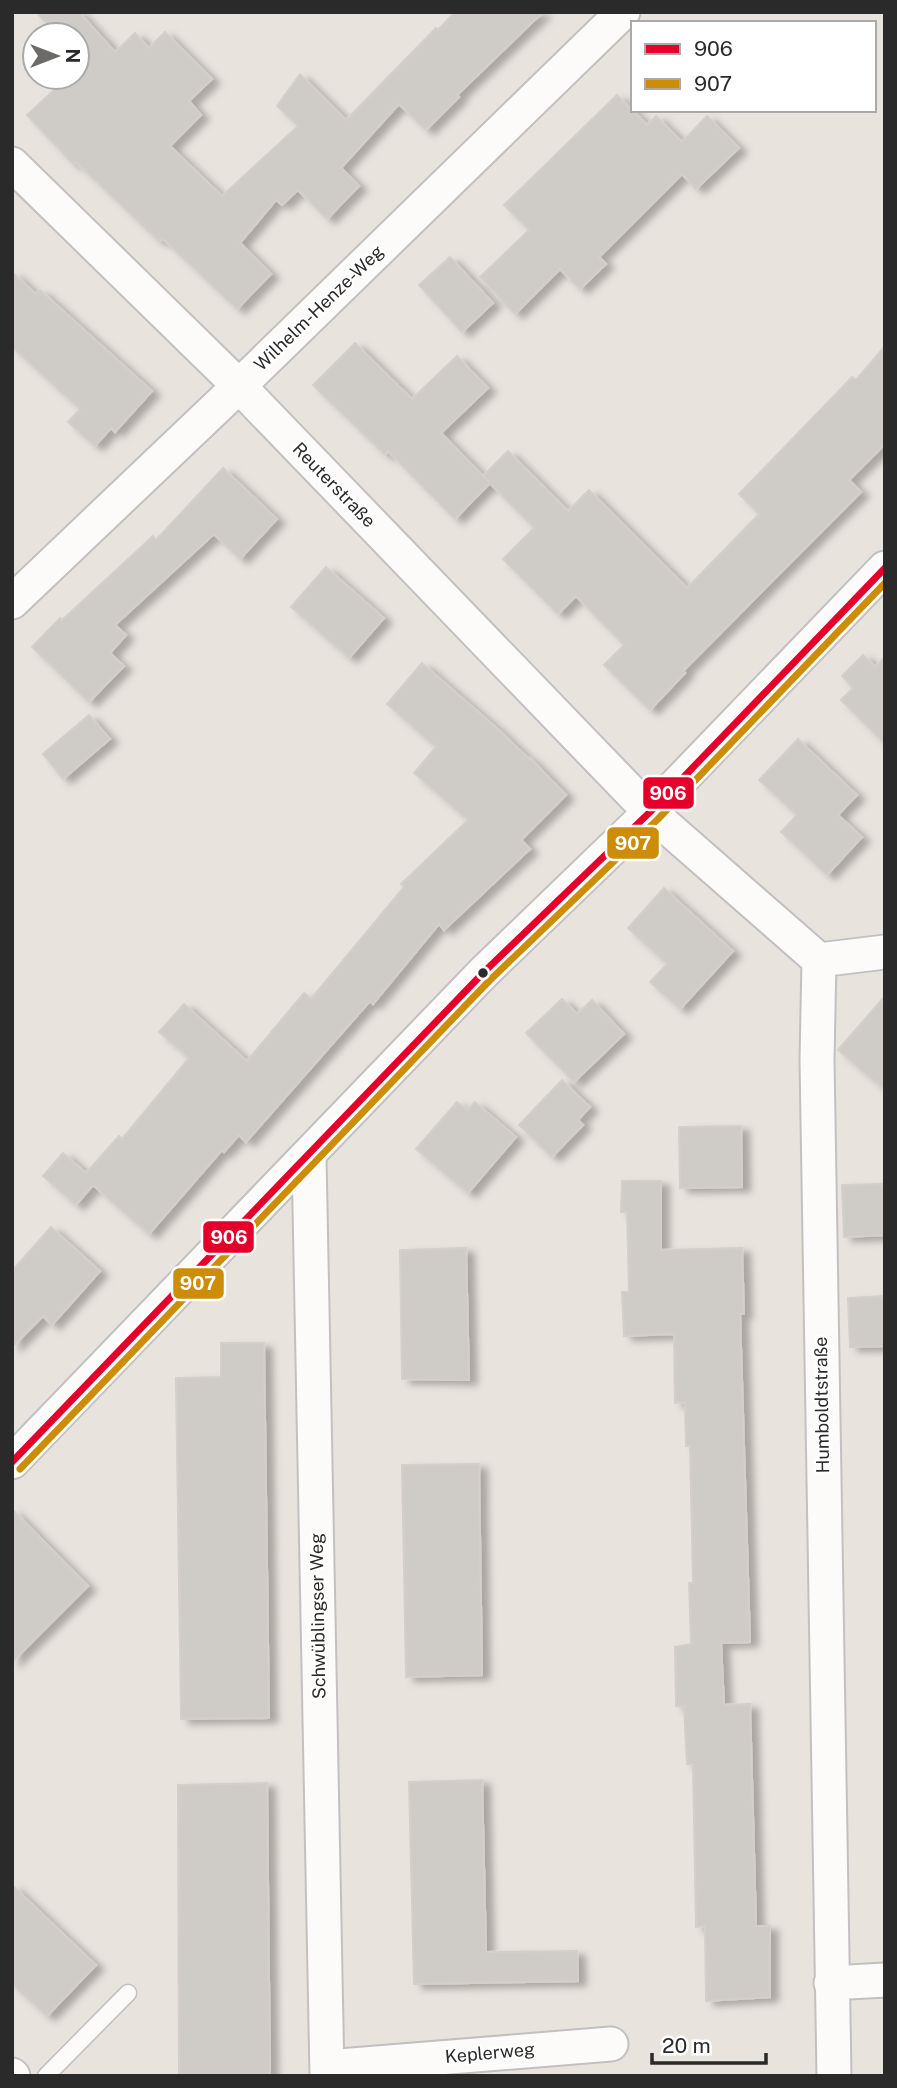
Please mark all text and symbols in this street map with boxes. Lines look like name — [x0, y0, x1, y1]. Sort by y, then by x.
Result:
north arrow — [21, 21, 91, 91]
legend — [631, 21, 876, 112]
text: 906 — [694, 36, 733, 61]
text: N — [62, 49, 84, 63]
text: 907 — [694, 71, 732, 96]
street label: Wilhelm-Henze-Weg — [250, 240, 388, 375]
street label: Reuterstraße — [289, 438, 380, 531]
line badge: 906 — [642, 776, 695, 810]
text: 906 — [649, 782, 687, 804]
line badge: 907 — [606, 826, 660, 860]
text: 907 — [615, 832, 651, 854]
unlabelled marker — [476, 966, 490, 980]
line badge: 906 — [202, 1220, 255, 1254]
text: 906 — [210, 1226, 248, 1248]
line badge: 907 — [172, 1267, 225, 1300]
text: 907 — [180, 1272, 216, 1294]
street label: Humboldtstraße — [810, 1336, 833, 1474]
street label: Schwüblingser Weg — [306, 1533, 329, 1699]
scale bar — [652, 2022, 766, 2066]
text: 20 m — [662, 2033, 711, 2058]
street label: Keplerweg — [444, 2038, 536, 2067]

